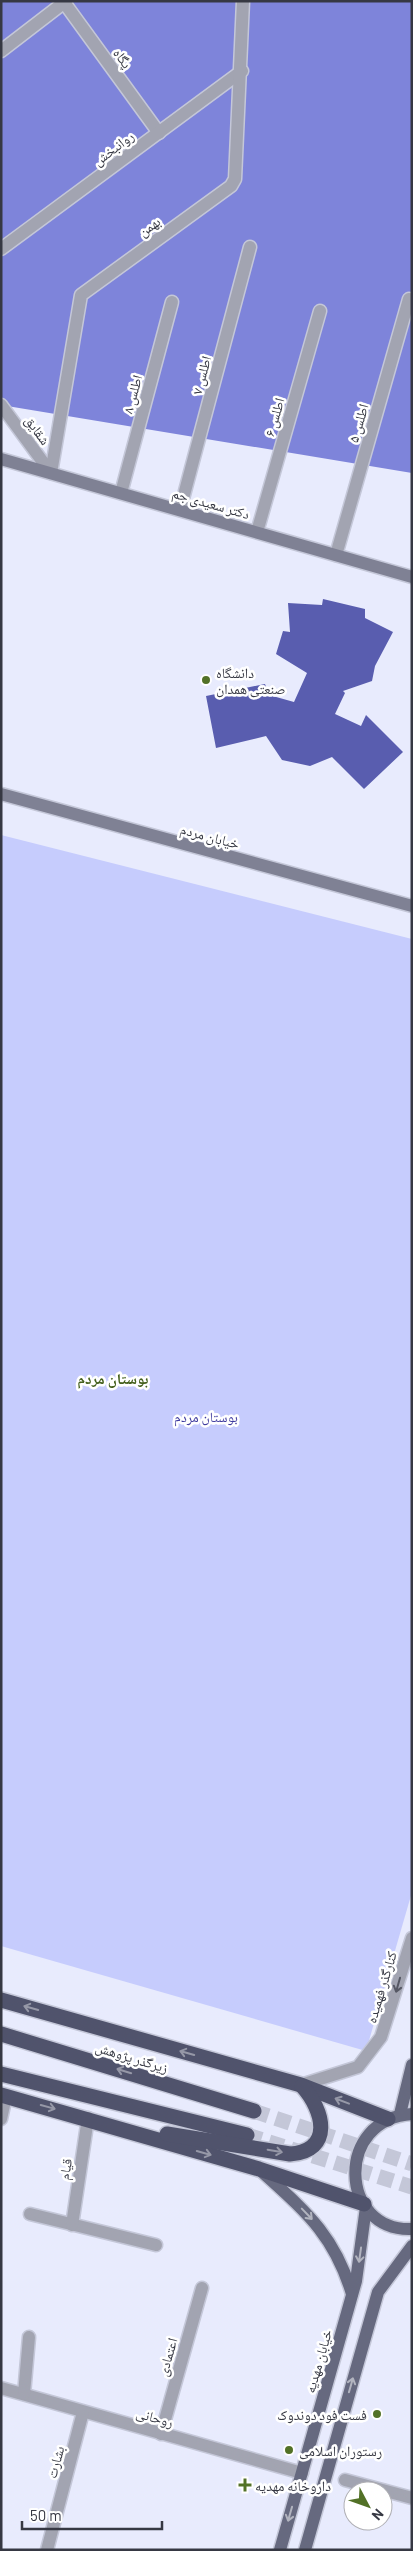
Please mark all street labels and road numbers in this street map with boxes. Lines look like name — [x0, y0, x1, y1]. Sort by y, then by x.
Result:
street label: پگاه — [109, 45, 136, 72]
street label: روانبخش — [89, 127, 137, 170]
street label: بهمن — [135, 212, 164, 240]
street label: اطلس ۷ — [188, 354, 215, 396]
street label: اطلس ۸ — [119, 373, 146, 415]
street label: اطلس ۶ — [260, 396, 289, 439]
street label: اطلس ۵ — [344, 402, 373, 445]
street label: شقایق — [20, 412, 54, 449]
street label: دکتر سعیدی جم — [170, 484, 252, 524]
street label: خیابان مردم — [178, 820, 242, 854]
street label: کنارگذر فهمیده — [362, 1949, 401, 2025]
street label: زیرگذر پژوهش — [93, 2038, 170, 2077]
street label: قیام — [55, 2157, 77, 2181]
street label: خیابان مهدیه — [301, 2327, 336, 2395]
street label: اعتمادی — [153, 2336, 182, 2378]
street label: روحانی — [134, 2404, 176, 2431]
street label: بشارت — [43, 2444, 68, 2480]

